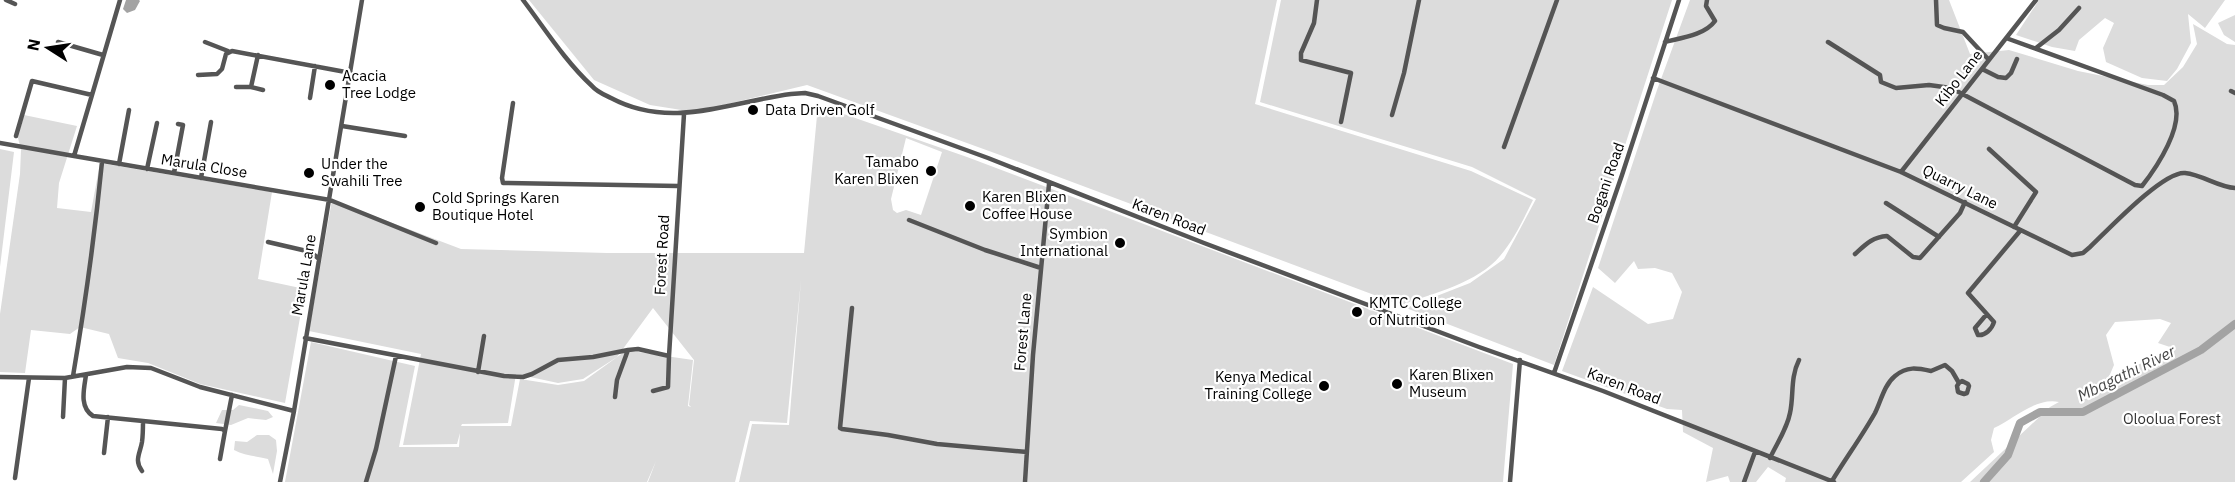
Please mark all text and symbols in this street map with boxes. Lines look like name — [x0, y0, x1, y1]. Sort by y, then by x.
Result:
north arrow — [18, 18, 78, 78]
text: N — [22, 37, 44, 53]
street label: Kibo Lane — [1931, 46, 1986, 110]
place label: Acacia Tree Lodge — [342, 66, 416, 102]
marker: Acacia Tree Lodge — [323, 78, 337, 92]
place label: Data Driven Golf — [765, 100, 875, 119]
marker: Data Driven Golf — [746, 103, 760, 117]
street label: Bogani Road — [1583, 140, 1628, 226]
street label: Marula Close — [160, 149, 249, 182]
place label: Tamabo Karen Blixen — [834, 152, 919, 188]
place label: Under the Swahili Tree — [321, 154, 403, 190]
street label: Quarry Lane — [1919, 160, 2001, 213]
marker: Tamabo Karen Blixen — [924, 164, 938, 178]
marker: Under the Swahili Tree — [302, 166, 316, 180]
place label: Karen Blixen Coffee House — [982, 187, 1072, 223]
place label: Cold Springs Karen Boutique Hotel — [432, 188, 559, 224]
street label: Karen Road — [1130, 194, 1209, 239]
marker: Karen Blixen Coffee House — [963, 199, 977, 213]
marker: Cold Springs Karen Boutique Hotel — [413, 200, 427, 214]
street label: Forest Road — [650, 214, 673, 296]
place label: Symbion International — [1020, 224, 1108, 260]
street label: Marula Lane — [287, 233, 320, 317]
marker: Symbion International — [1113, 236, 1127, 250]
street label: Forest Lane — [1010, 292, 1035, 372]
place label: KMTC College of Nutrition — [1369, 293, 1462, 329]
marker: KMTC College of Nutrition — [1350, 305, 1364, 319]
water label: Mbagathi River — [2074, 340, 2179, 405]
street label: Karen Road — [1585, 363, 1664, 408]
place label: Karen Blixen Museum — [1409, 365, 1494, 401]
place label: Kenya Medical Training College — [1205, 367, 1312, 403]
marker: Karen Blixen Museum — [1390, 377, 1404, 391]
marker: Kenya Medical Training College — [1317, 379, 1331, 393]
park label: Oloolua Forest — [2123, 409, 2221, 428]

